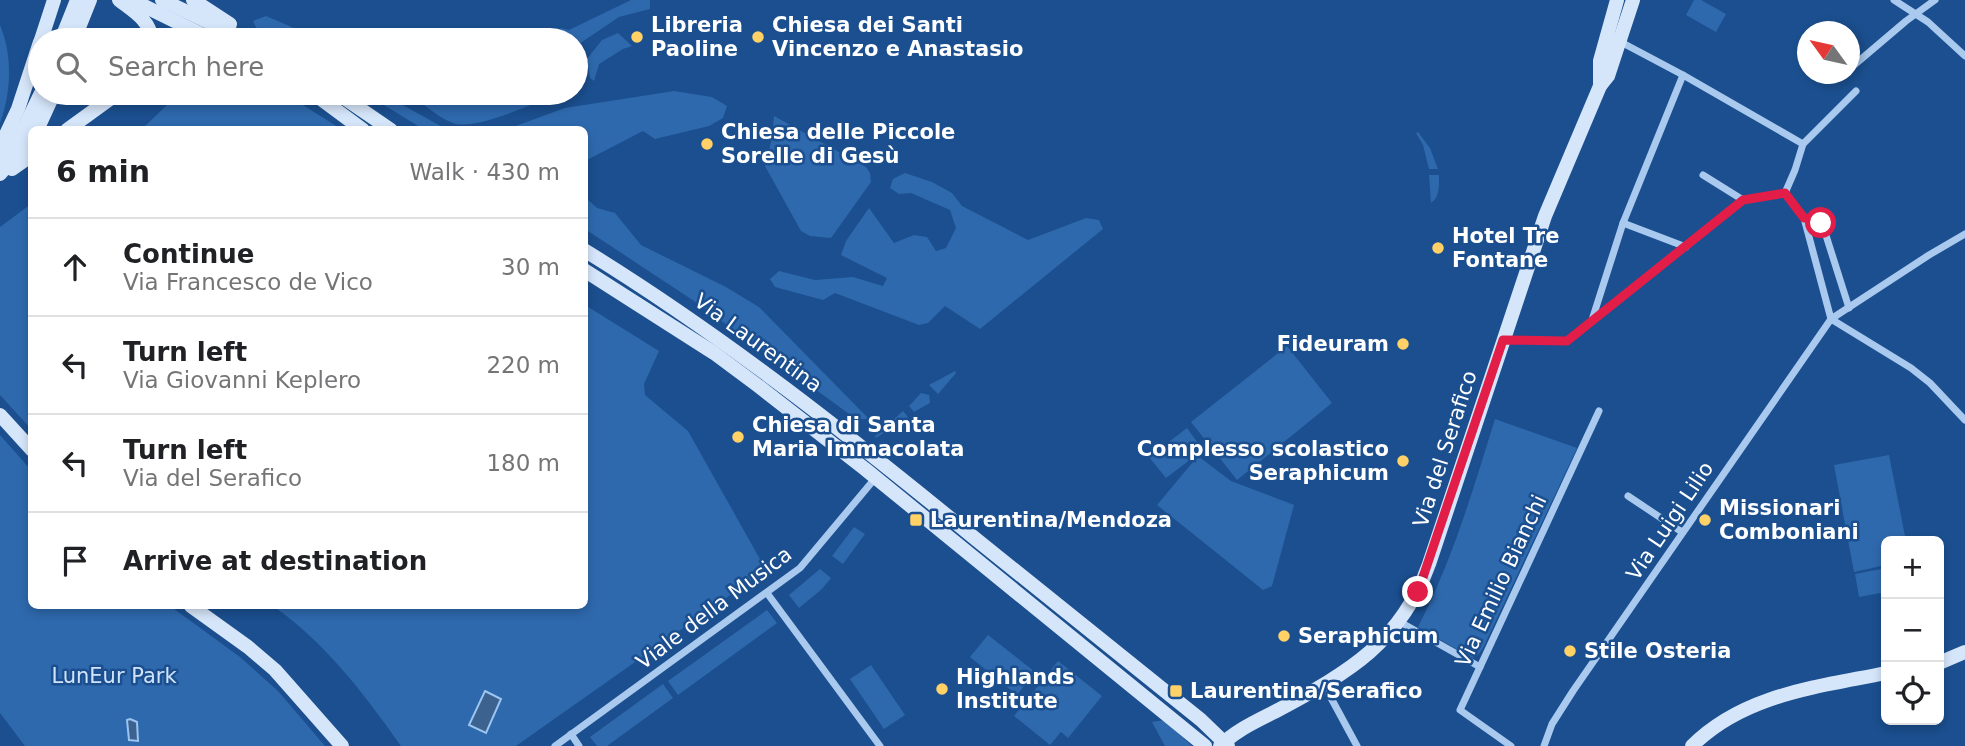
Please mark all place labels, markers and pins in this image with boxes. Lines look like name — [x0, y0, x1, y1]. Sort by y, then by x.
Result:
place label: Libreria Paoline — [651, 13, 743, 61]
place label: Chiesa dei Santi Vincenzo e Anastasio — [772, 13, 1023, 61]
marker: Libreria Paoline — [629, 29, 645, 45]
marker: Chiesa dei Santi Vincenzo e Anastasio — [750, 29, 766, 45]
place label: Chiesa delle Piccole Sorelle di Gesù — [721, 120, 955, 168]
marker: Chiesa delle Piccole Sorelle di Gesù — [699, 136, 715, 152]
place label: Hotel Tre Fontane — [1452, 224, 1559, 272]
marker: Hotel Tre Fontane — [1430, 240, 1446, 256]
place label: Fideuram — [1277, 332, 1389, 356]
marker: Fideuram — [1395, 336, 1411, 352]
place label: Chiesa di Santa Maria Immacolata — [752, 413, 964, 461]
marker: Chiesa di Santa Maria Immacolata — [730, 429, 746, 445]
place label: Complesso scolastico Seraphicum — [1137, 437, 1389, 485]
marker: Complesso scolastico Seraphicum — [1395, 453, 1411, 469]
place label: Missionari Comboniani — [1719, 496, 1859, 544]
place label: Laurentina/Mendoza — [930, 508, 1172, 532]
marker: Laurentina/Mendoza — [908, 512, 924, 528]
marker: Missionari Comboniani — [1697, 512, 1713, 528]
place label: Seraphicum — [1298, 624, 1438, 648]
marker: Seraphicum — [1276, 628, 1292, 644]
place label: Stile Osteria — [1584, 639, 1731, 663]
marker: Stile Osteria — [1562, 643, 1578, 659]
place label: Highlands Institute — [956, 665, 1075, 713]
place label: Laurentina/Serafico — [1190, 679, 1422, 703]
marker: Highlands Institute — [934, 681, 950, 697]
marker: Laurentina/Serafico — [1168, 683, 1184, 699]

